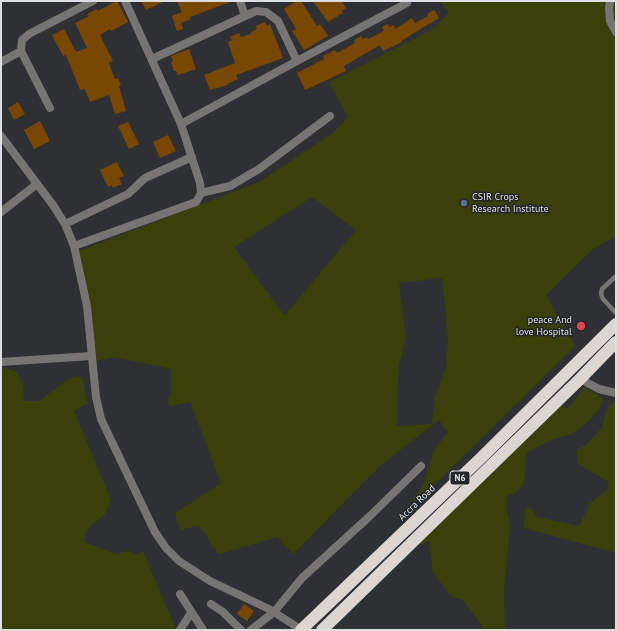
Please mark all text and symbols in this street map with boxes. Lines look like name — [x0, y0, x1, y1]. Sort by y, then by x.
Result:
place label: CSIR Crops Research Institute — [472, 191, 549, 214]
marker: CSIR Crops Research Institute — [459, 198, 469, 208]
place label: peace And love Hospital — [516, 314, 572, 338]
marker: peace And love Hospital — [575, 320, 587, 332]
road number: N6 — [450, 471, 470, 485]
street label: Accra Road — [396, 482, 438, 524]

